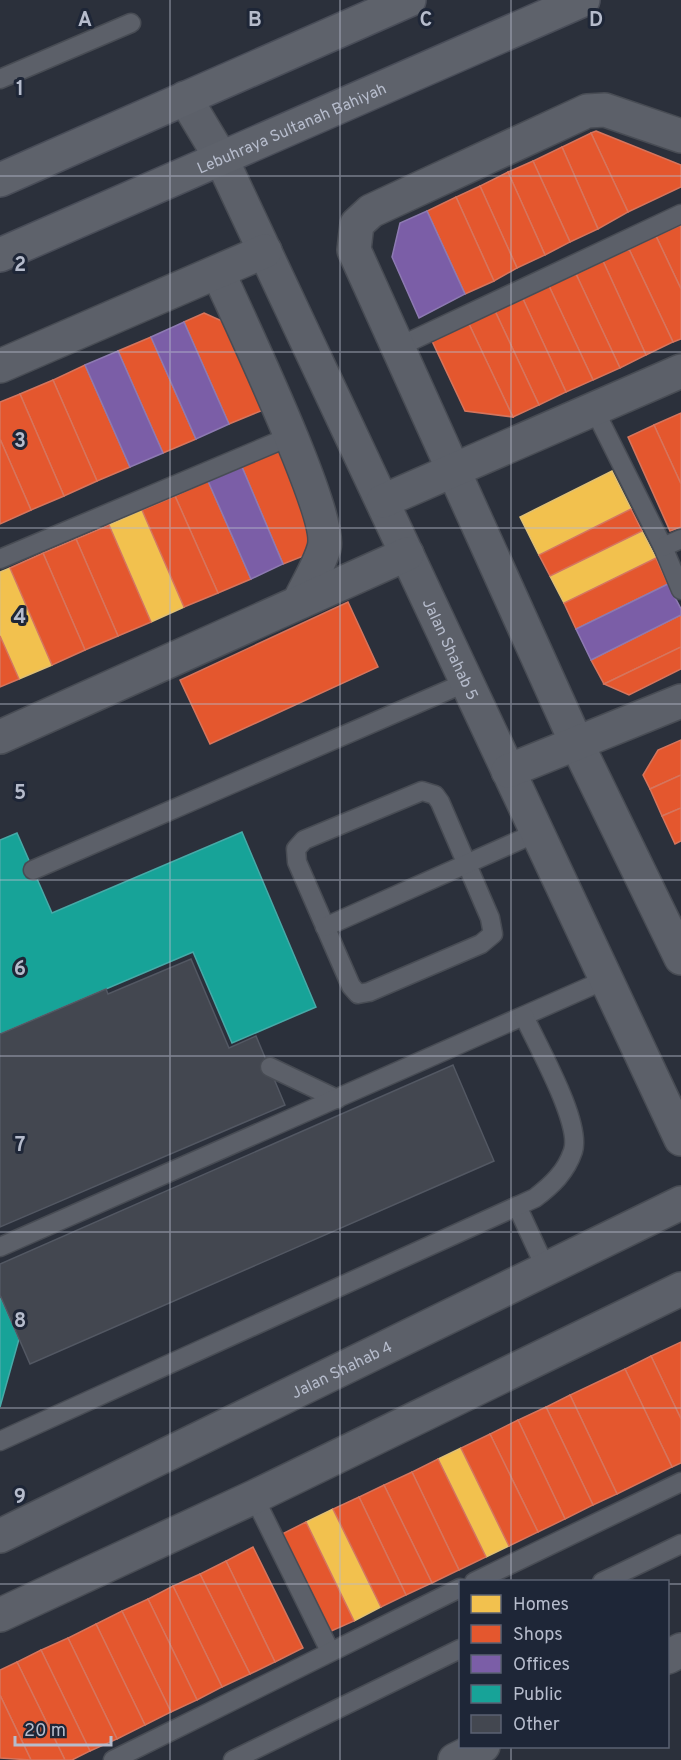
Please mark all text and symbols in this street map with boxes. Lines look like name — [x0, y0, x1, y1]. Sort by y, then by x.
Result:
text: A — [78, 8, 92, 34]
text: B — [248, 8, 262, 34]
text: C — [420, 8, 432, 34]
text: D — [589, 8, 603, 34]
text: 1 — [16, 77, 24, 103]
street label: Lebuhraya Sultanah Bahiyah — [194, 79, 390, 180]
text: 2 — [14, 253, 26, 279]
text: 3 — [14, 429, 26, 455]
street label: Jalan Shahab 5 — [417, 596, 482, 704]
text: 4 — [14, 605, 26, 631]
text: 5 — [14, 781, 26, 807]
text: 6 — [14, 957, 26, 983]
text: 7 — [15, 1133, 25, 1159]
text: 8 — [14, 1309, 26, 1335]
street label: Jalan Shahab 4 — [288, 1338, 396, 1404]
text: 9 — [14, 1485, 26, 1511]
legend — [459, 1580, 669, 1748]
text: Homes — [513, 1594, 569, 1617]
text: Shops — [513, 1624, 563, 1647]
text: Offices — [513, 1654, 570, 1677]
text: Public — [513, 1684, 563, 1707]
scale bar — [15, 1709, 111, 1747]
text: Other — [513, 1714, 560, 1737]
text: 20 m — [24, 1720, 66, 1743]

